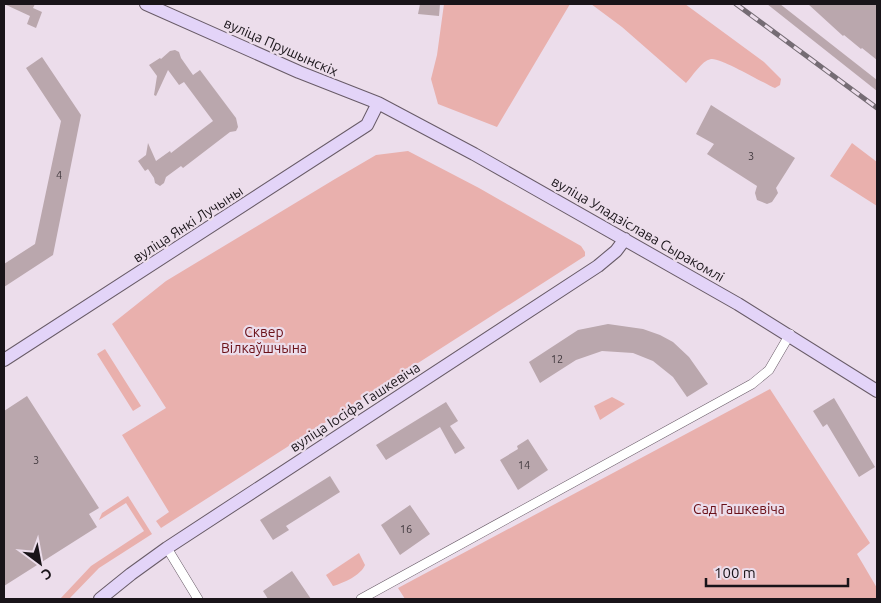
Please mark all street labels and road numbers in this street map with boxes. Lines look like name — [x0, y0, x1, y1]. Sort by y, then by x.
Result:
street label: вуліца Прушынскіх — [222, 15, 340, 79]
street label: вуліца Уладзіслава Сыракомлі — [549, 173, 727, 285]
street label: вуліца Янкі Лучыны — [130, 182, 246, 266]
street label: вуліца Іосіфа Гашкевіча — [287, 359, 423, 455]

